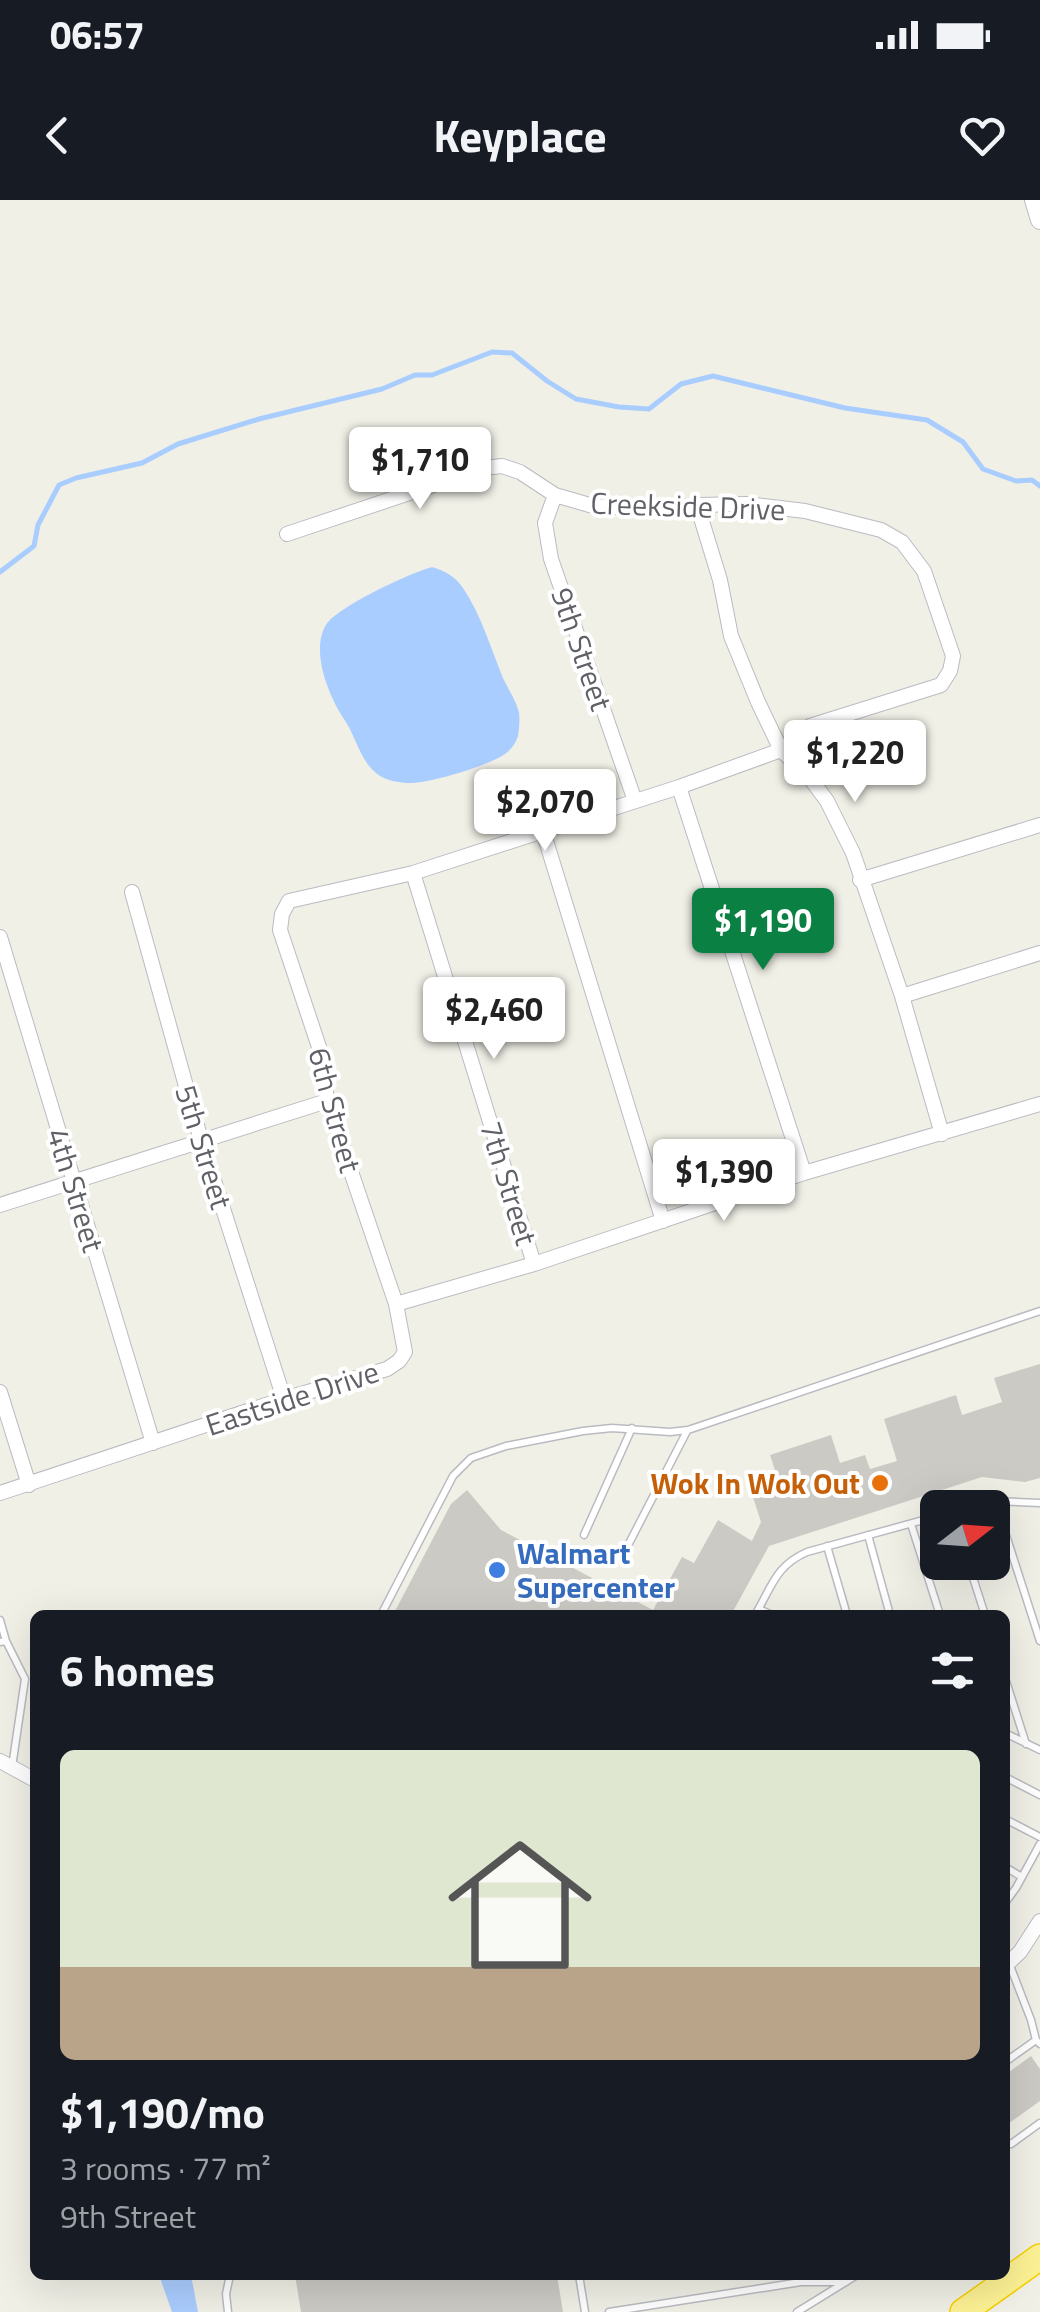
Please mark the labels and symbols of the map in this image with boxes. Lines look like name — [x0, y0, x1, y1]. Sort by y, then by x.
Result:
pin: $1,710 — [339, 427, 501, 512]
street label: Creekside Drive — [590, 480, 786, 532]
street label: 9th Street — [540, 581, 625, 717]
pin: $1,220 — [774, 720, 936, 805]
pin: $2,070 — [464, 769, 626, 854]
pin: $1,190 — [682, 888, 844, 973]
pin: $2,460 — [413, 977, 575, 1062]
street label: 6th Street — [296, 1043, 374, 1178]
street label: 5th Street — [163, 1079, 245, 1215]
street label: 7th Street — [468, 1115, 550, 1251]
street label: 4th Street — [35, 1122, 117, 1258]
pin: $1,390 — [643, 1139, 805, 1224]
street label: Eastside Drive — [199, 1348, 385, 1448]
place label: Wok In Wok Out — [650, 1460, 860, 1506]
marker: Wok In Wok Out — [869, 1472, 891, 1494]
north arrow — [920, 1490, 1010, 1580]
place label: Walmart Supercenter — [517, 1530, 675, 1610]
marker: Walmart Supercenter — [486, 1559, 508, 1581]

